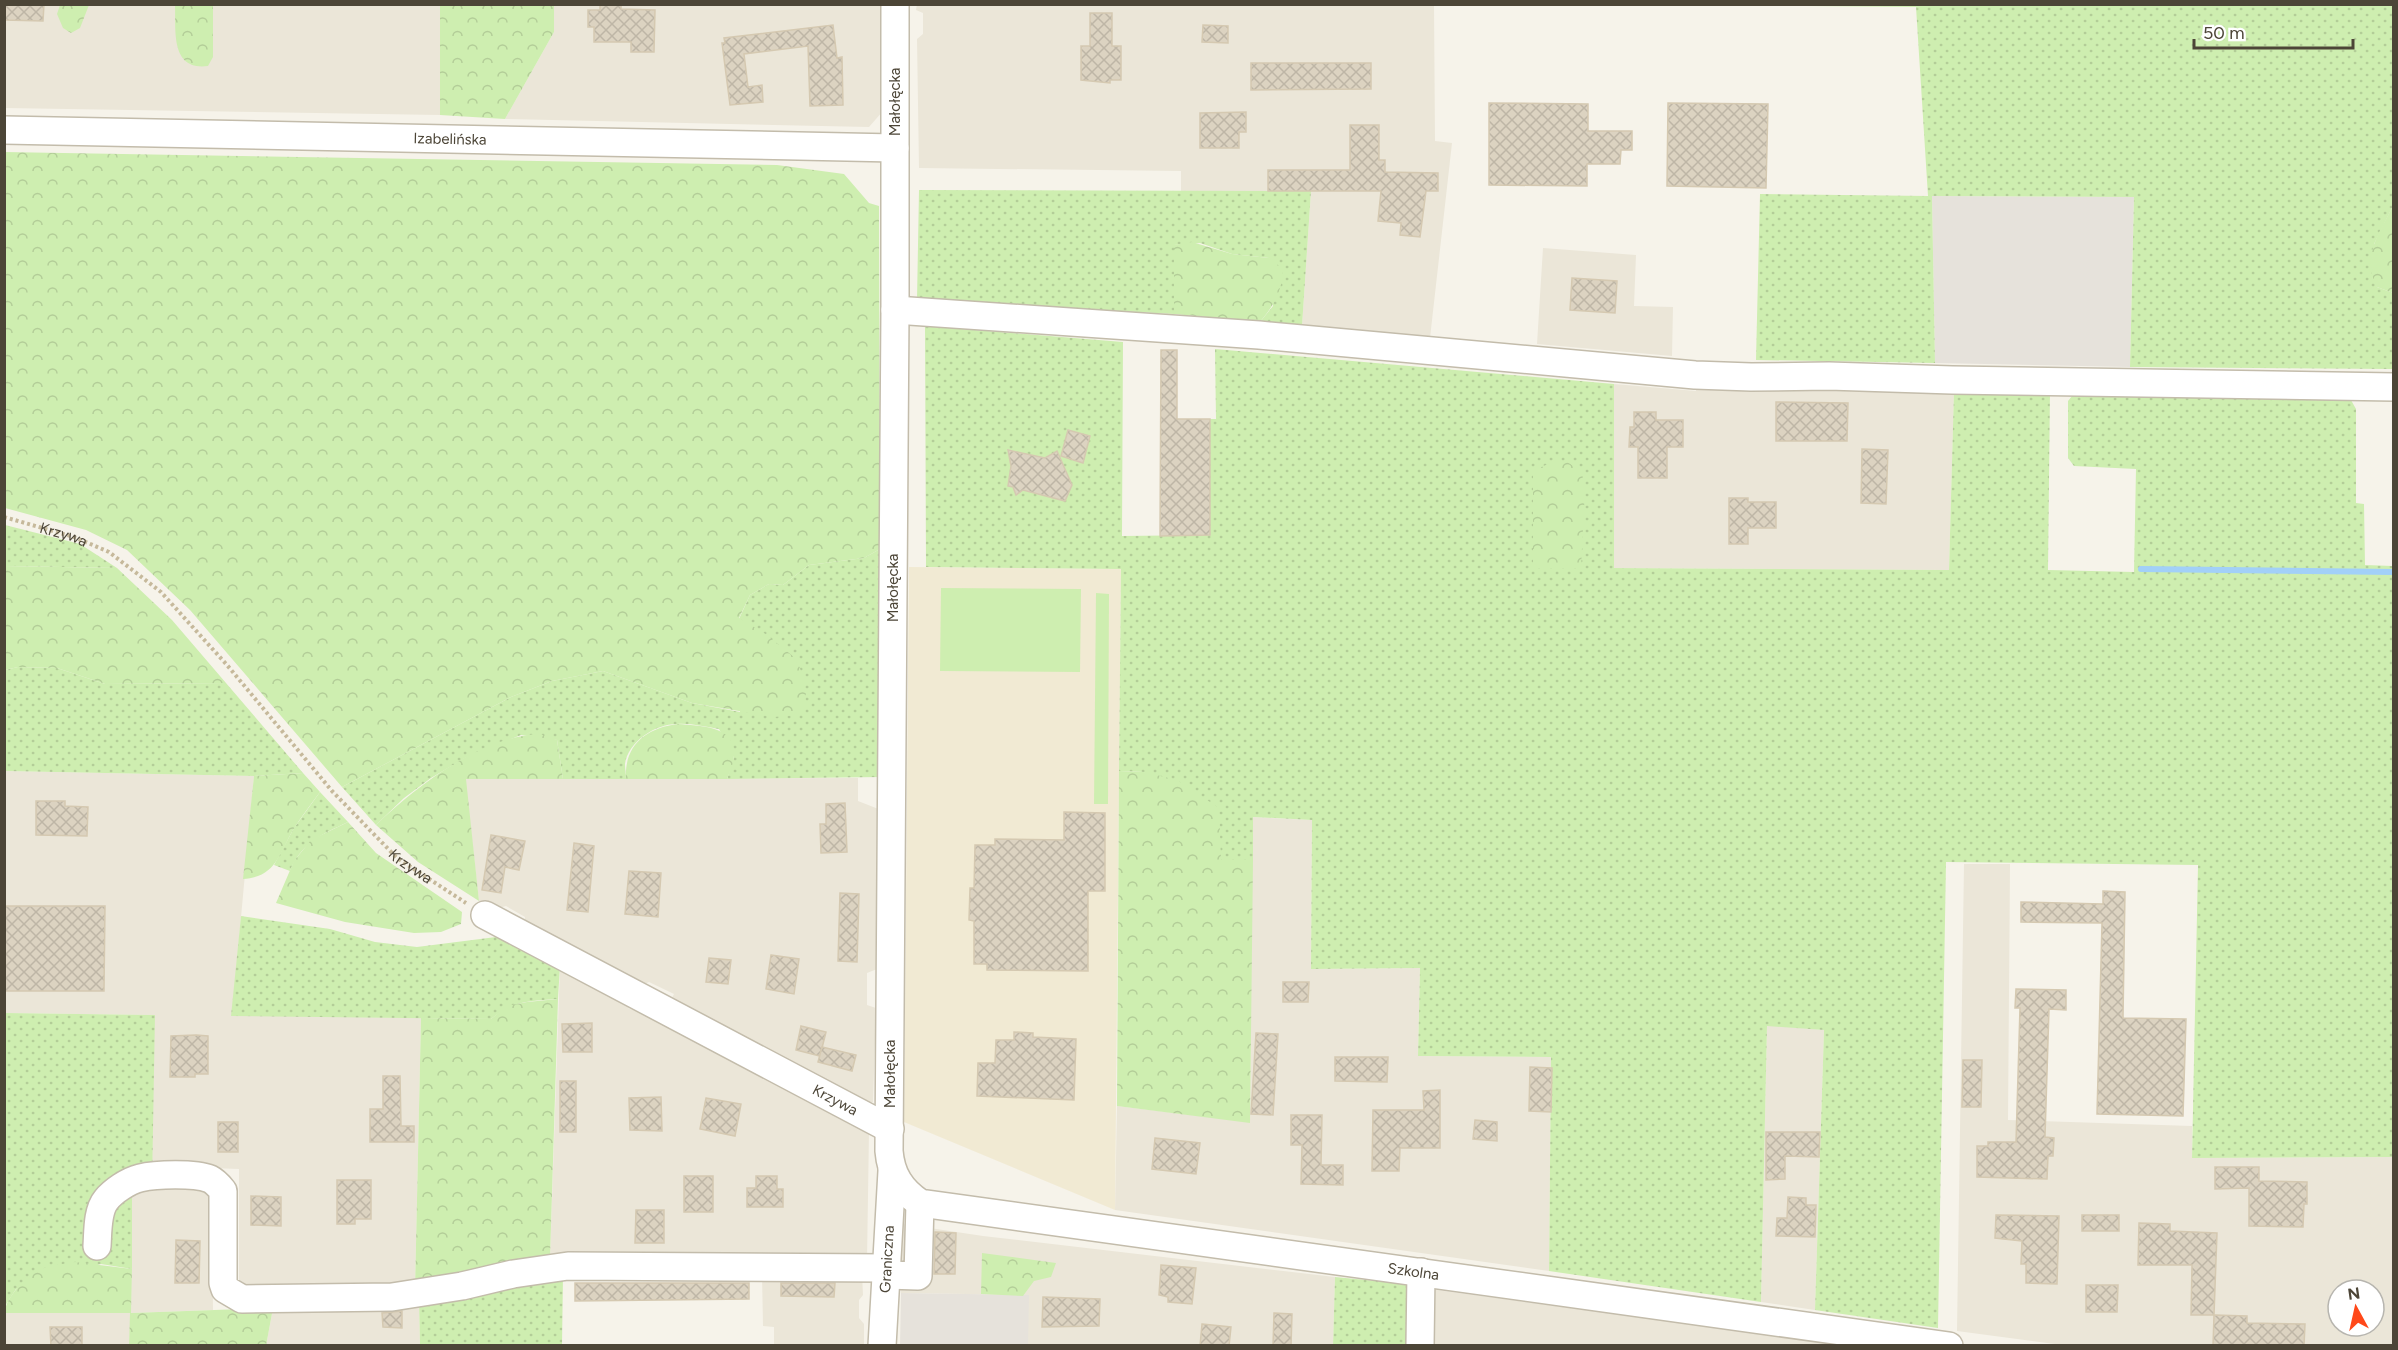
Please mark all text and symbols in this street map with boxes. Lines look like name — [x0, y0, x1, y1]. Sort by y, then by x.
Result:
scale bar — [2194, 12, 2353, 50]
text: 50 m — [2203, 22, 2245, 44]
street label: Małołęcka — [886, 68, 904, 136]
street label: Izabelińska — [413, 129, 487, 149]
street label: Krzywa — [38, 519, 90, 551]
street label: Małołęcka — [884, 554, 902, 622]
street label: Krzywa — [385, 846, 436, 887]
street label: Małołęcka — [881, 1040, 899, 1108]
street label: Krzywa — [809, 1081, 861, 1119]
street label: Graniczna — [876, 1225, 898, 1293]
street label: Szkolna — [1386, 1259, 1440, 1284]
north arrow — [2326, 1278, 2386, 1338]
text: N — [2347, 1283, 2361, 1304]

